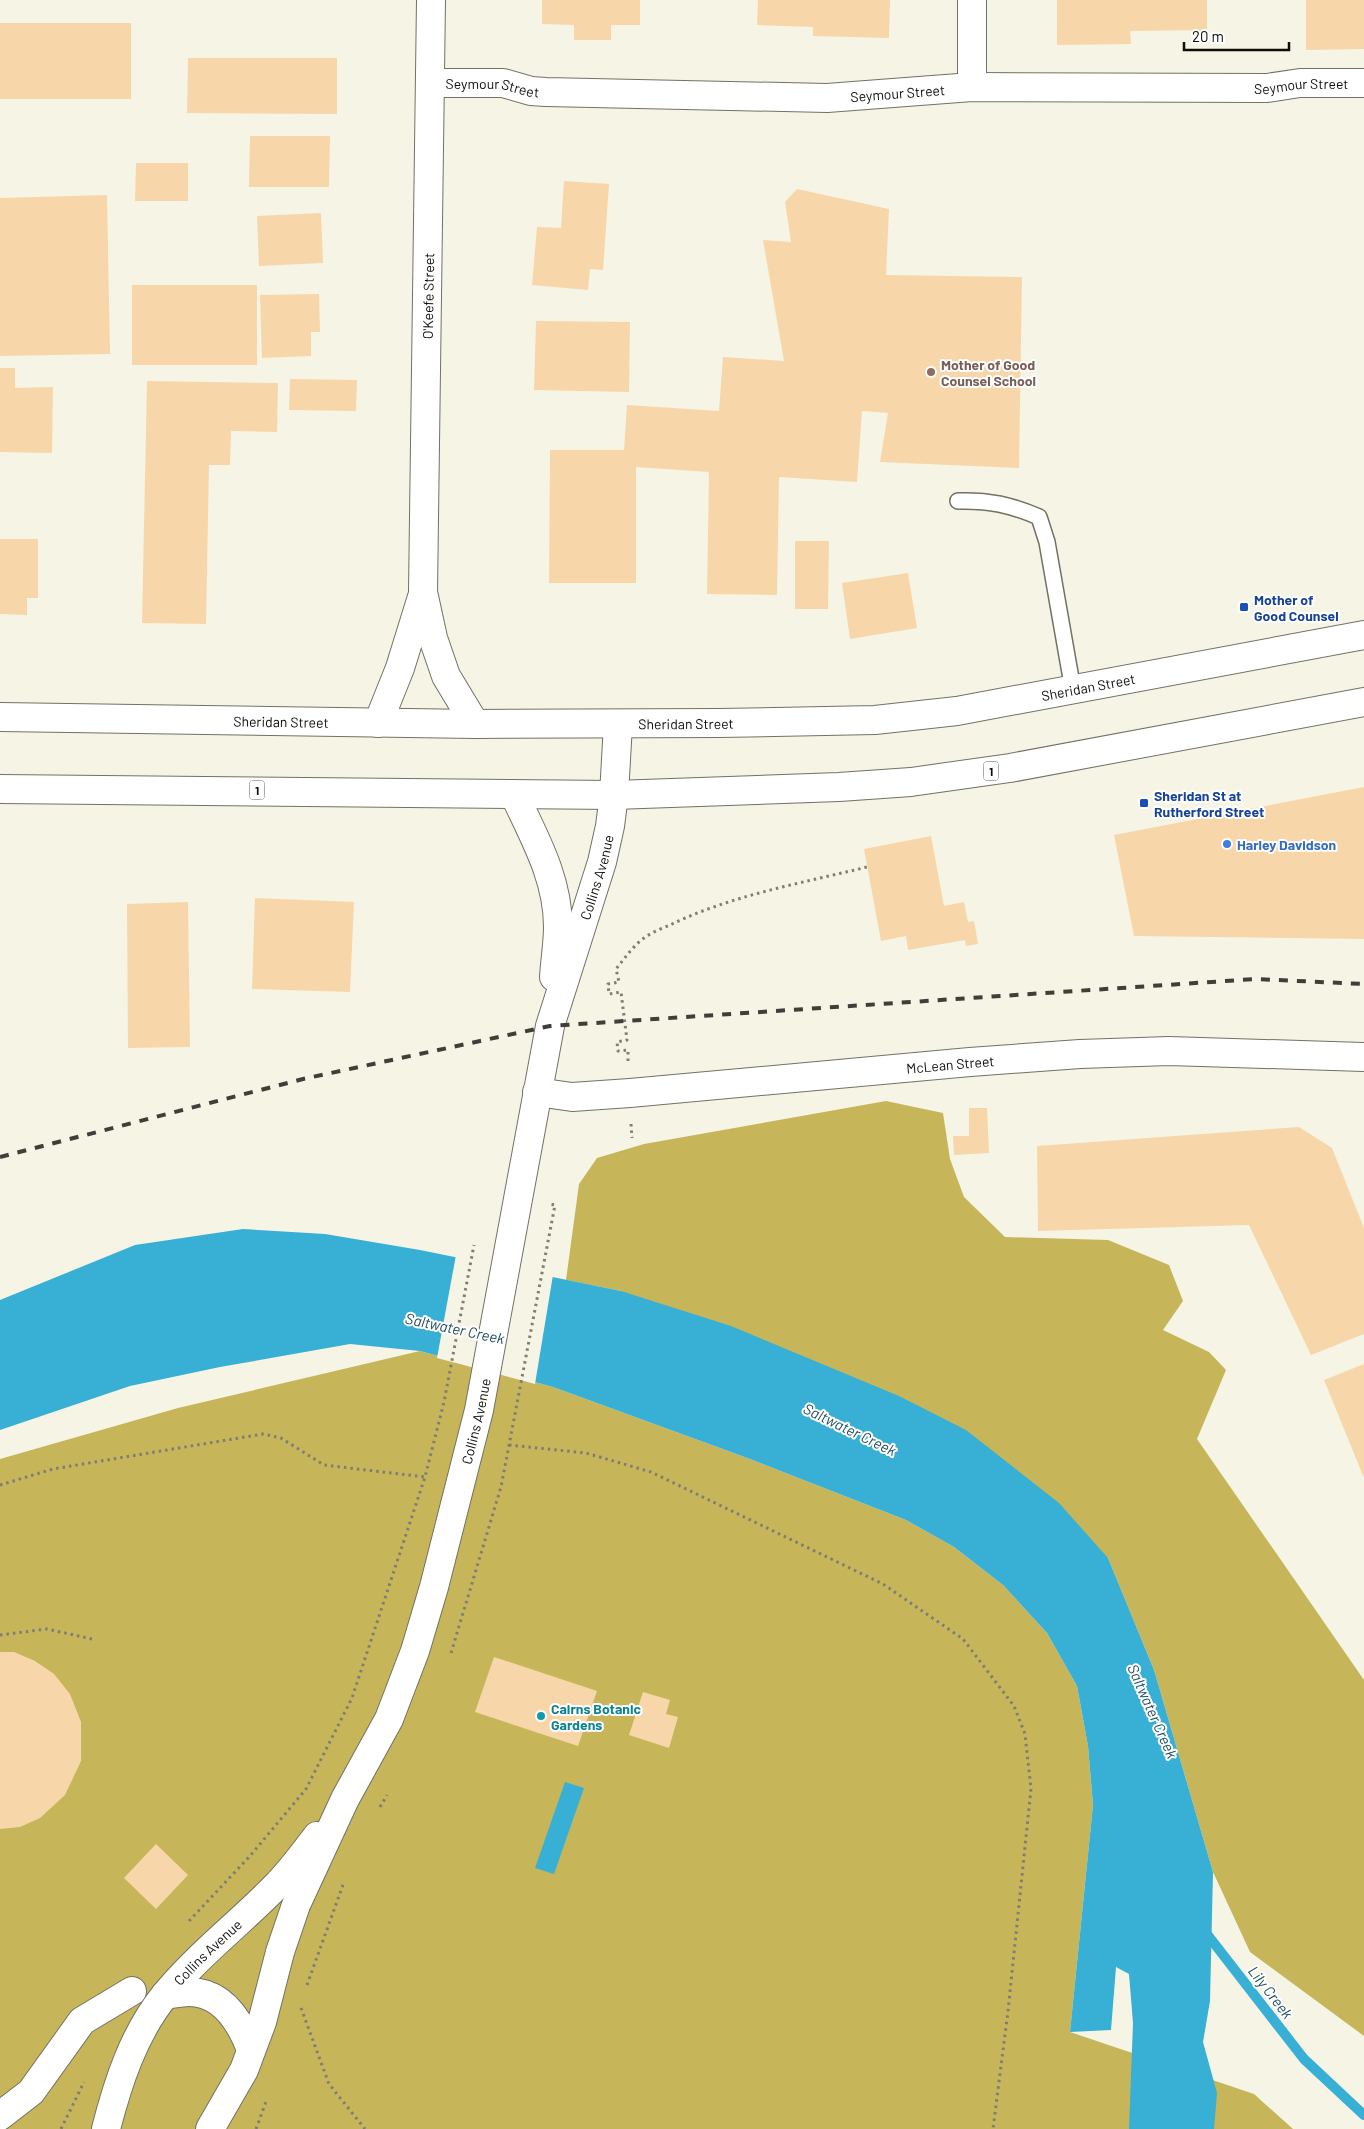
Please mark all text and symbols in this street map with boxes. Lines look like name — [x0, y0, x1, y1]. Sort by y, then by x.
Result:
scale bar — [1184, 20, 1289, 52]
text: 20 m — [1192, 27, 1224, 45]
street label: Seymour Street — [1254, 74, 1348, 97]
street label: Seymour Street — [446, 75, 540, 100]
street label: Seymour Street — [850, 81, 945, 105]
street label: O'Keefe Street — [419, 253, 437, 339]
place label: Mother of Good Counsel School — [941, 356, 1036, 389]
marker: Mother of Good Counsel School — [925, 366, 937, 378]
place label: Mother of Good Counsel — [1254, 591, 1339, 624]
marker: Mother of Good Counsel — [1238, 601, 1250, 613]
street label: Sheridan Street — [1040, 669, 1137, 704]
street label: Sheridan Street — [233, 712, 329, 730]
street label: Sheridan Street — [638, 714, 734, 732]
road number: 1 — [984, 761, 998, 780]
road number: 1 — [250, 780, 264, 800]
place label: Sheridan St at Rutherford Street — [1154, 787, 1264, 820]
marker: Sheridan St at Rutherford Street — [1138, 797, 1150, 809]
street label: Collins Avenue — [576, 833, 616, 922]
place label: Harley Davidson — [1237, 836, 1336, 853]
marker: Harley Davidson — [1221, 838, 1233, 850]
street label: McLean Street — [905, 1052, 995, 1076]
water label: Saltwater Creek — [404, 1309, 507, 1347]
street label: Collins Avenue — [457, 1377, 493, 1466]
water label: Saltwater Creek — [801, 1399, 900, 1460]
water label: Saltwater Creek — [1124, 1661, 1182, 1761]
place label: Cairns Botanic Gardens — [551, 1700, 642, 1733]
marker: Cairns Botanic Gardens — [535, 1710, 547, 1722]
street label: Collins Avenue — [170, 1915, 245, 1988]
water label: Lily Creek — [1245, 1962, 1298, 2022]

